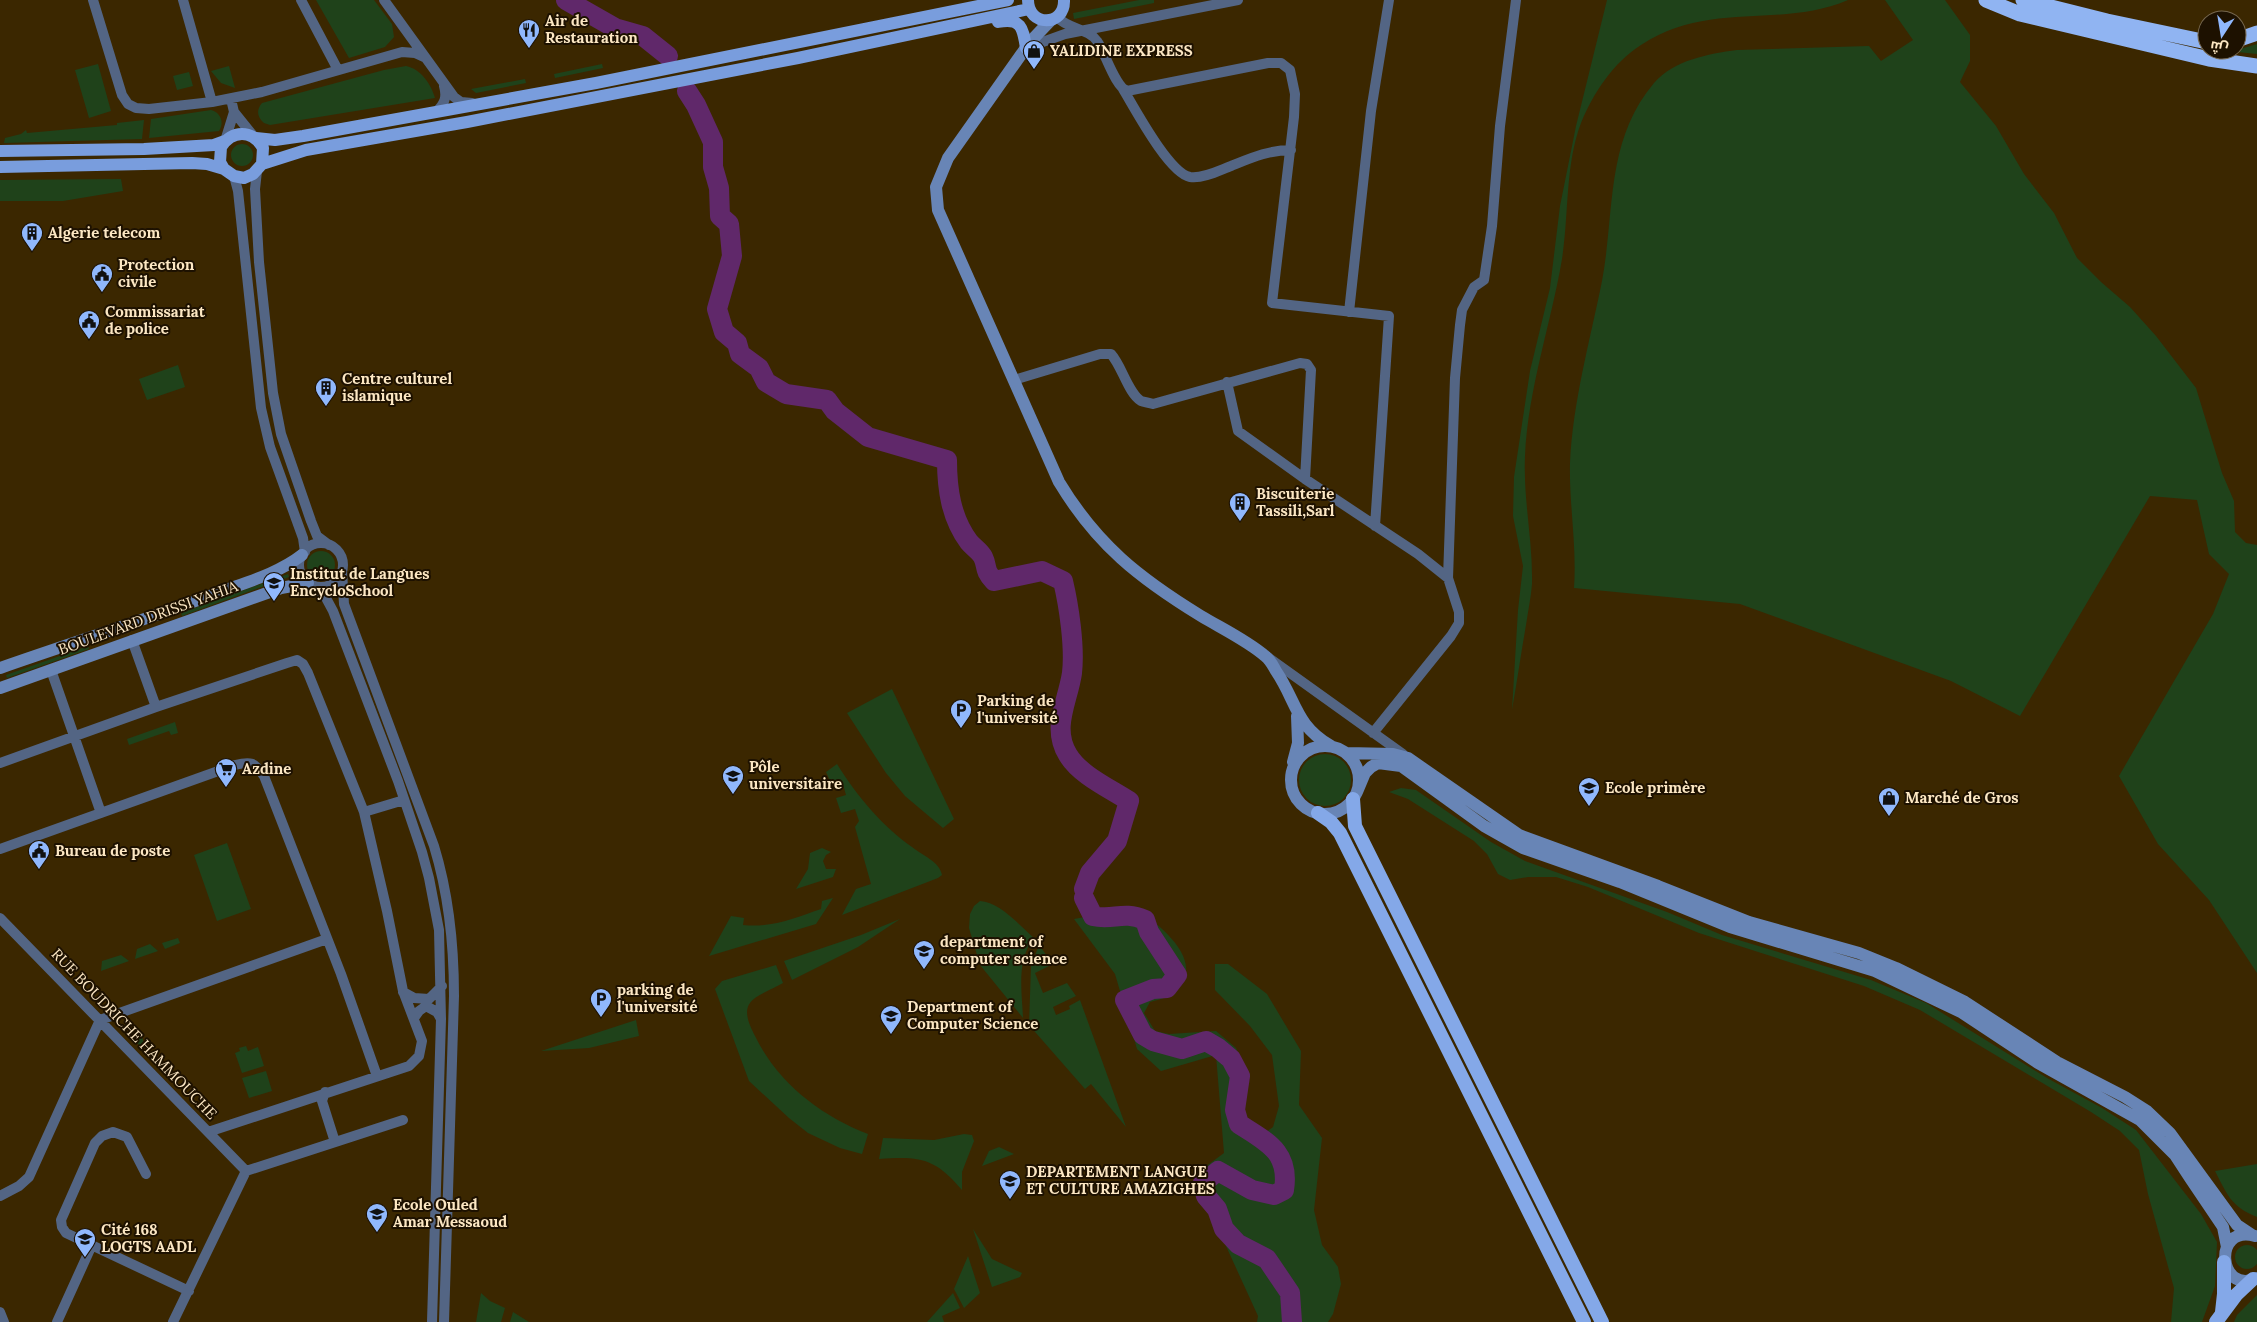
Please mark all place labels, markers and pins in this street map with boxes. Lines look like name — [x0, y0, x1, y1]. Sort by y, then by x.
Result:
place label: Air de Restauration — [545, 11, 638, 47]
restaurant icon: Air de Restauration — [517, 18, 541, 49]
shop icon: YALIDINE EXPRESS — [1022, 39, 1046, 70]
place label: YALIDINE EXPRESS — [1050, 41, 1193, 60]
building icon: Algerie telecom — [20, 221, 44, 252]
place label: Algerie telecom — [48, 223, 160, 242]
place label: Protection civile — [118, 255, 195, 291]
public building icon: Protection civile — [90, 262, 114, 293]
place label: Commissariat de police — [105, 302, 206, 338]
public building icon: Commissariat de police — [77, 309, 101, 340]
place label: Centre culturel islamique — [342, 369, 452, 405]
building icon: Centre culturel islamique — [314, 376, 338, 407]
place label: Biscuiterie Tassili,Sarl — [1256, 484, 1335, 520]
building icon: Biscuiterie Tassili,Sarl — [1228, 491, 1252, 522]
place label: Institut de Langues EncycloSchool — [290, 564, 430, 600]
school or university icon: Institut de Langues EncycloSchool — [262, 571, 286, 602]
place label: Parking de l'université — [977, 691, 1058, 727]
parking icon: Parking de l'université — [949, 698, 973, 729]
supermarket icon: Azdine — [214, 757, 238, 788]
place label: Pôle universitaire — [749, 757, 842, 793]
place label: Azdine — [242, 759, 291, 778]
school or university icon: Pôle universitaire — [721, 764, 745, 795]
school or university icon: Ecole primère — [1577, 776, 1601, 807]
place label: Ecole primère — [1605, 778, 1705, 797]
shop icon: Marché de Gros — [1877, 786, 1901, 817]
place label: Marché de Gros — [1905, 788, 2019, 807]
public building icon: Bureau de poste — [27, 839, 51, 870]
place label: Bureau de poste — [55, 841, 170, 860]
place label: department of computer science — [940, 932, 1067, 968]
school or university icon: department of computer science — [912, 939, 936, 970]
place label: parking de l'université — [617, 980, 698, 1016]
parking icon: parking de l'université — [589, 987, 613, 1018]
place label: Department of Computer Science — [907, 997, 1038, 1033]
school or university icon: Department of Computer Science — [879, 1004, 903, 1035]
place label: DEPARTEMENT LANGUE ET CULTURE AMAZIGHES — [1026, 1162, 1215, 1198]
school or university icon: DEPARTEMENT LANGUE ET CULTURE AMAZIGHES — [998, 1169, 1022, 1200]
place label: Ecole Ouled Amar Messaoud — [393, 1195, 507, 1231]
school or university icon: Ecole Ouled Amar Messaoud — [365, 1202, 389, 1233]
place label: Cité 168 LOGTS AADL — [101, 1220, 196, 1256]
school or university icon: Cité 168 LOGTS AADL — [73, 1227, 97, 1258]

